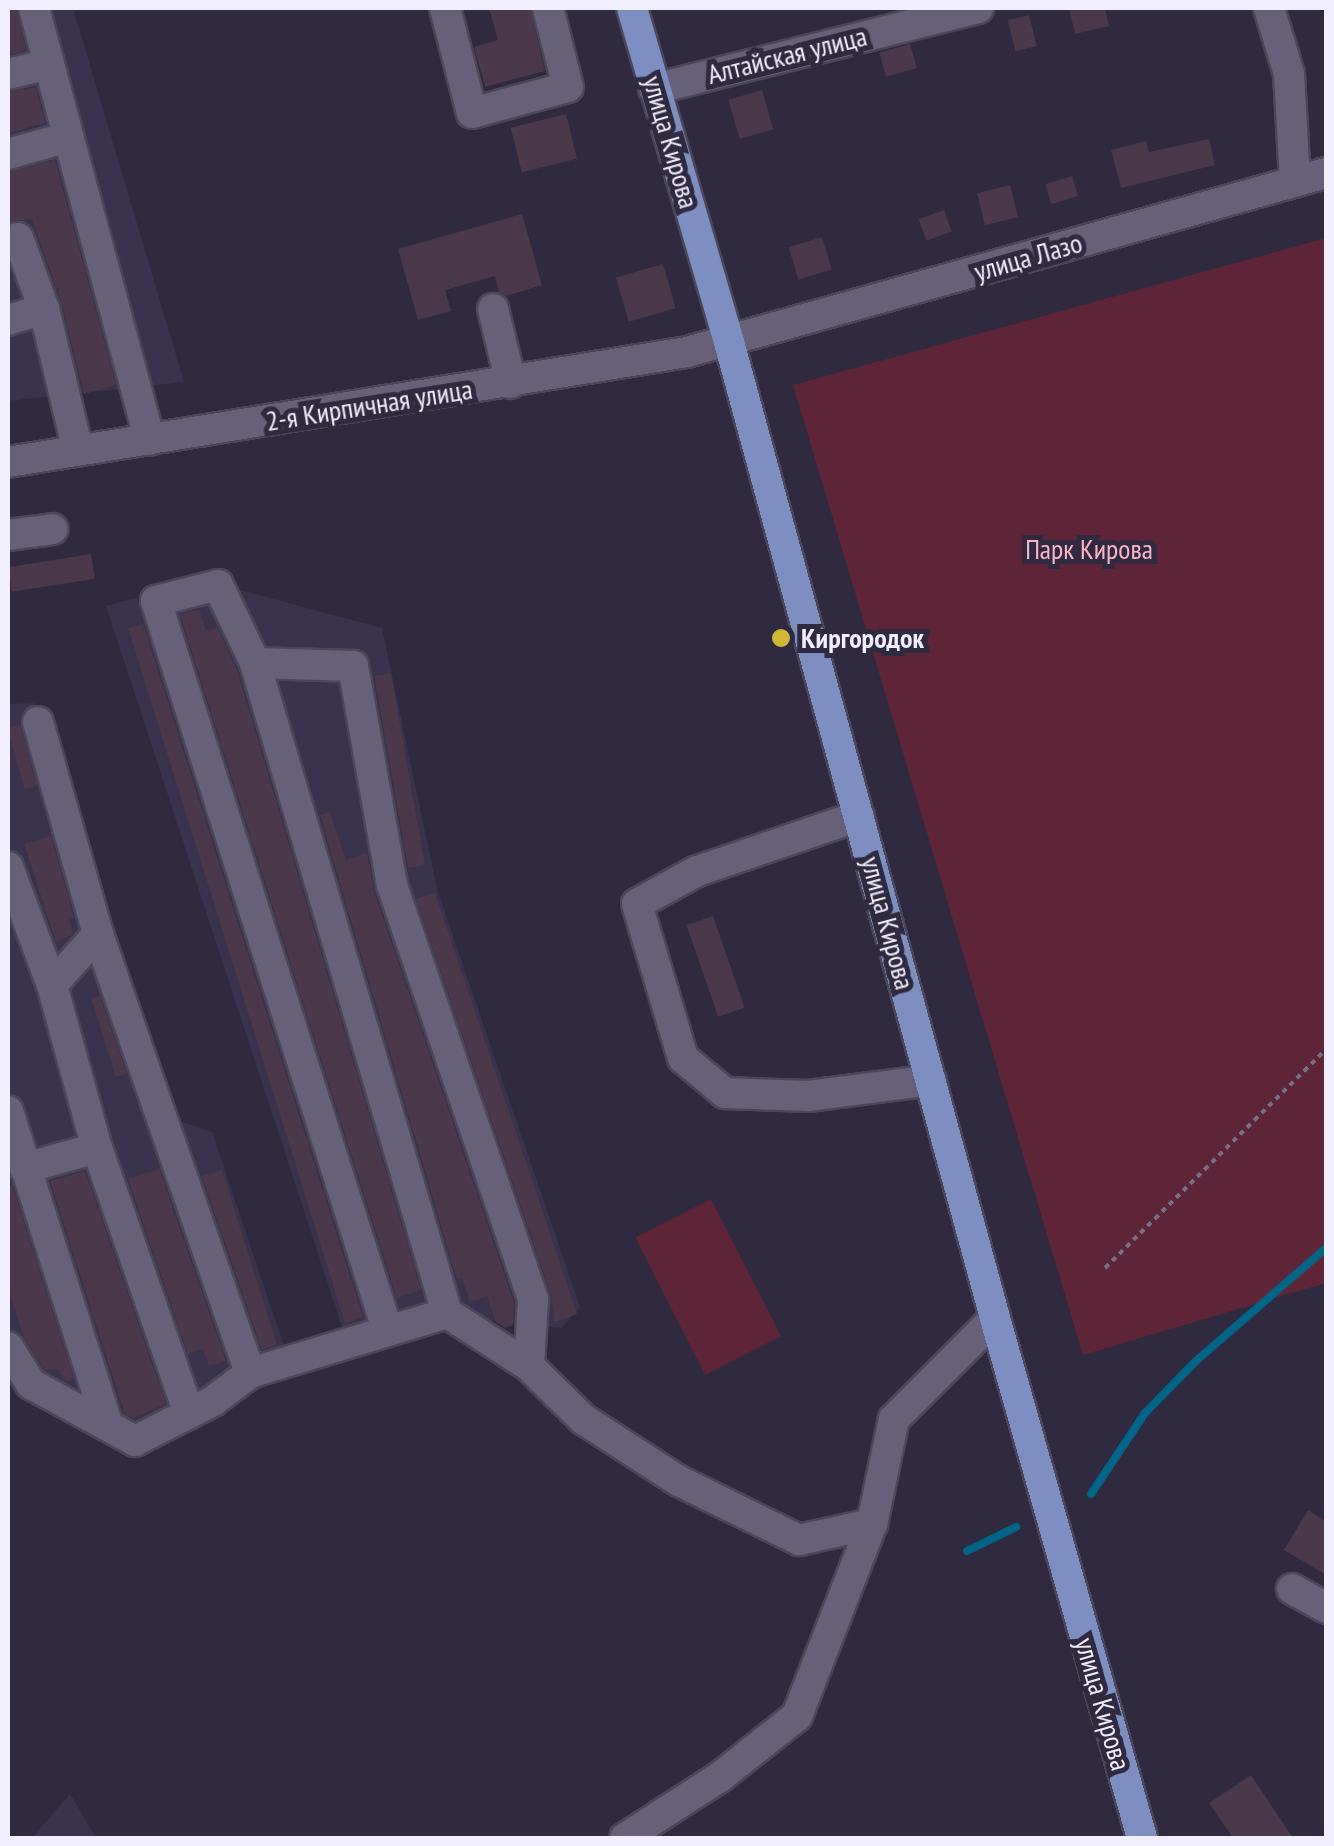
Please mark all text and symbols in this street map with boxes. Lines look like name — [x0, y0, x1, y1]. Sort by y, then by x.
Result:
street label: Алтайская улица — [704, 19, 870, 91]
street label: улица Кирова — [636, 72, 706, 212]
street label: улица Лазо — [970, 226, 1086, 288]
street label: 2-я Кирпичная улица — [263, 372, 475, 438]
park label: Парк Кирова — [1025, 532, 1153, 566]
place label: Киргородок — [801, 621, 924, 655]
marker: Киргородок — [770, 627, 792, 649]
street label: улица Кирова — [854, 853, 922, 993]
street label: улица Кирова — [1068, 1634, 1138, 1774]

